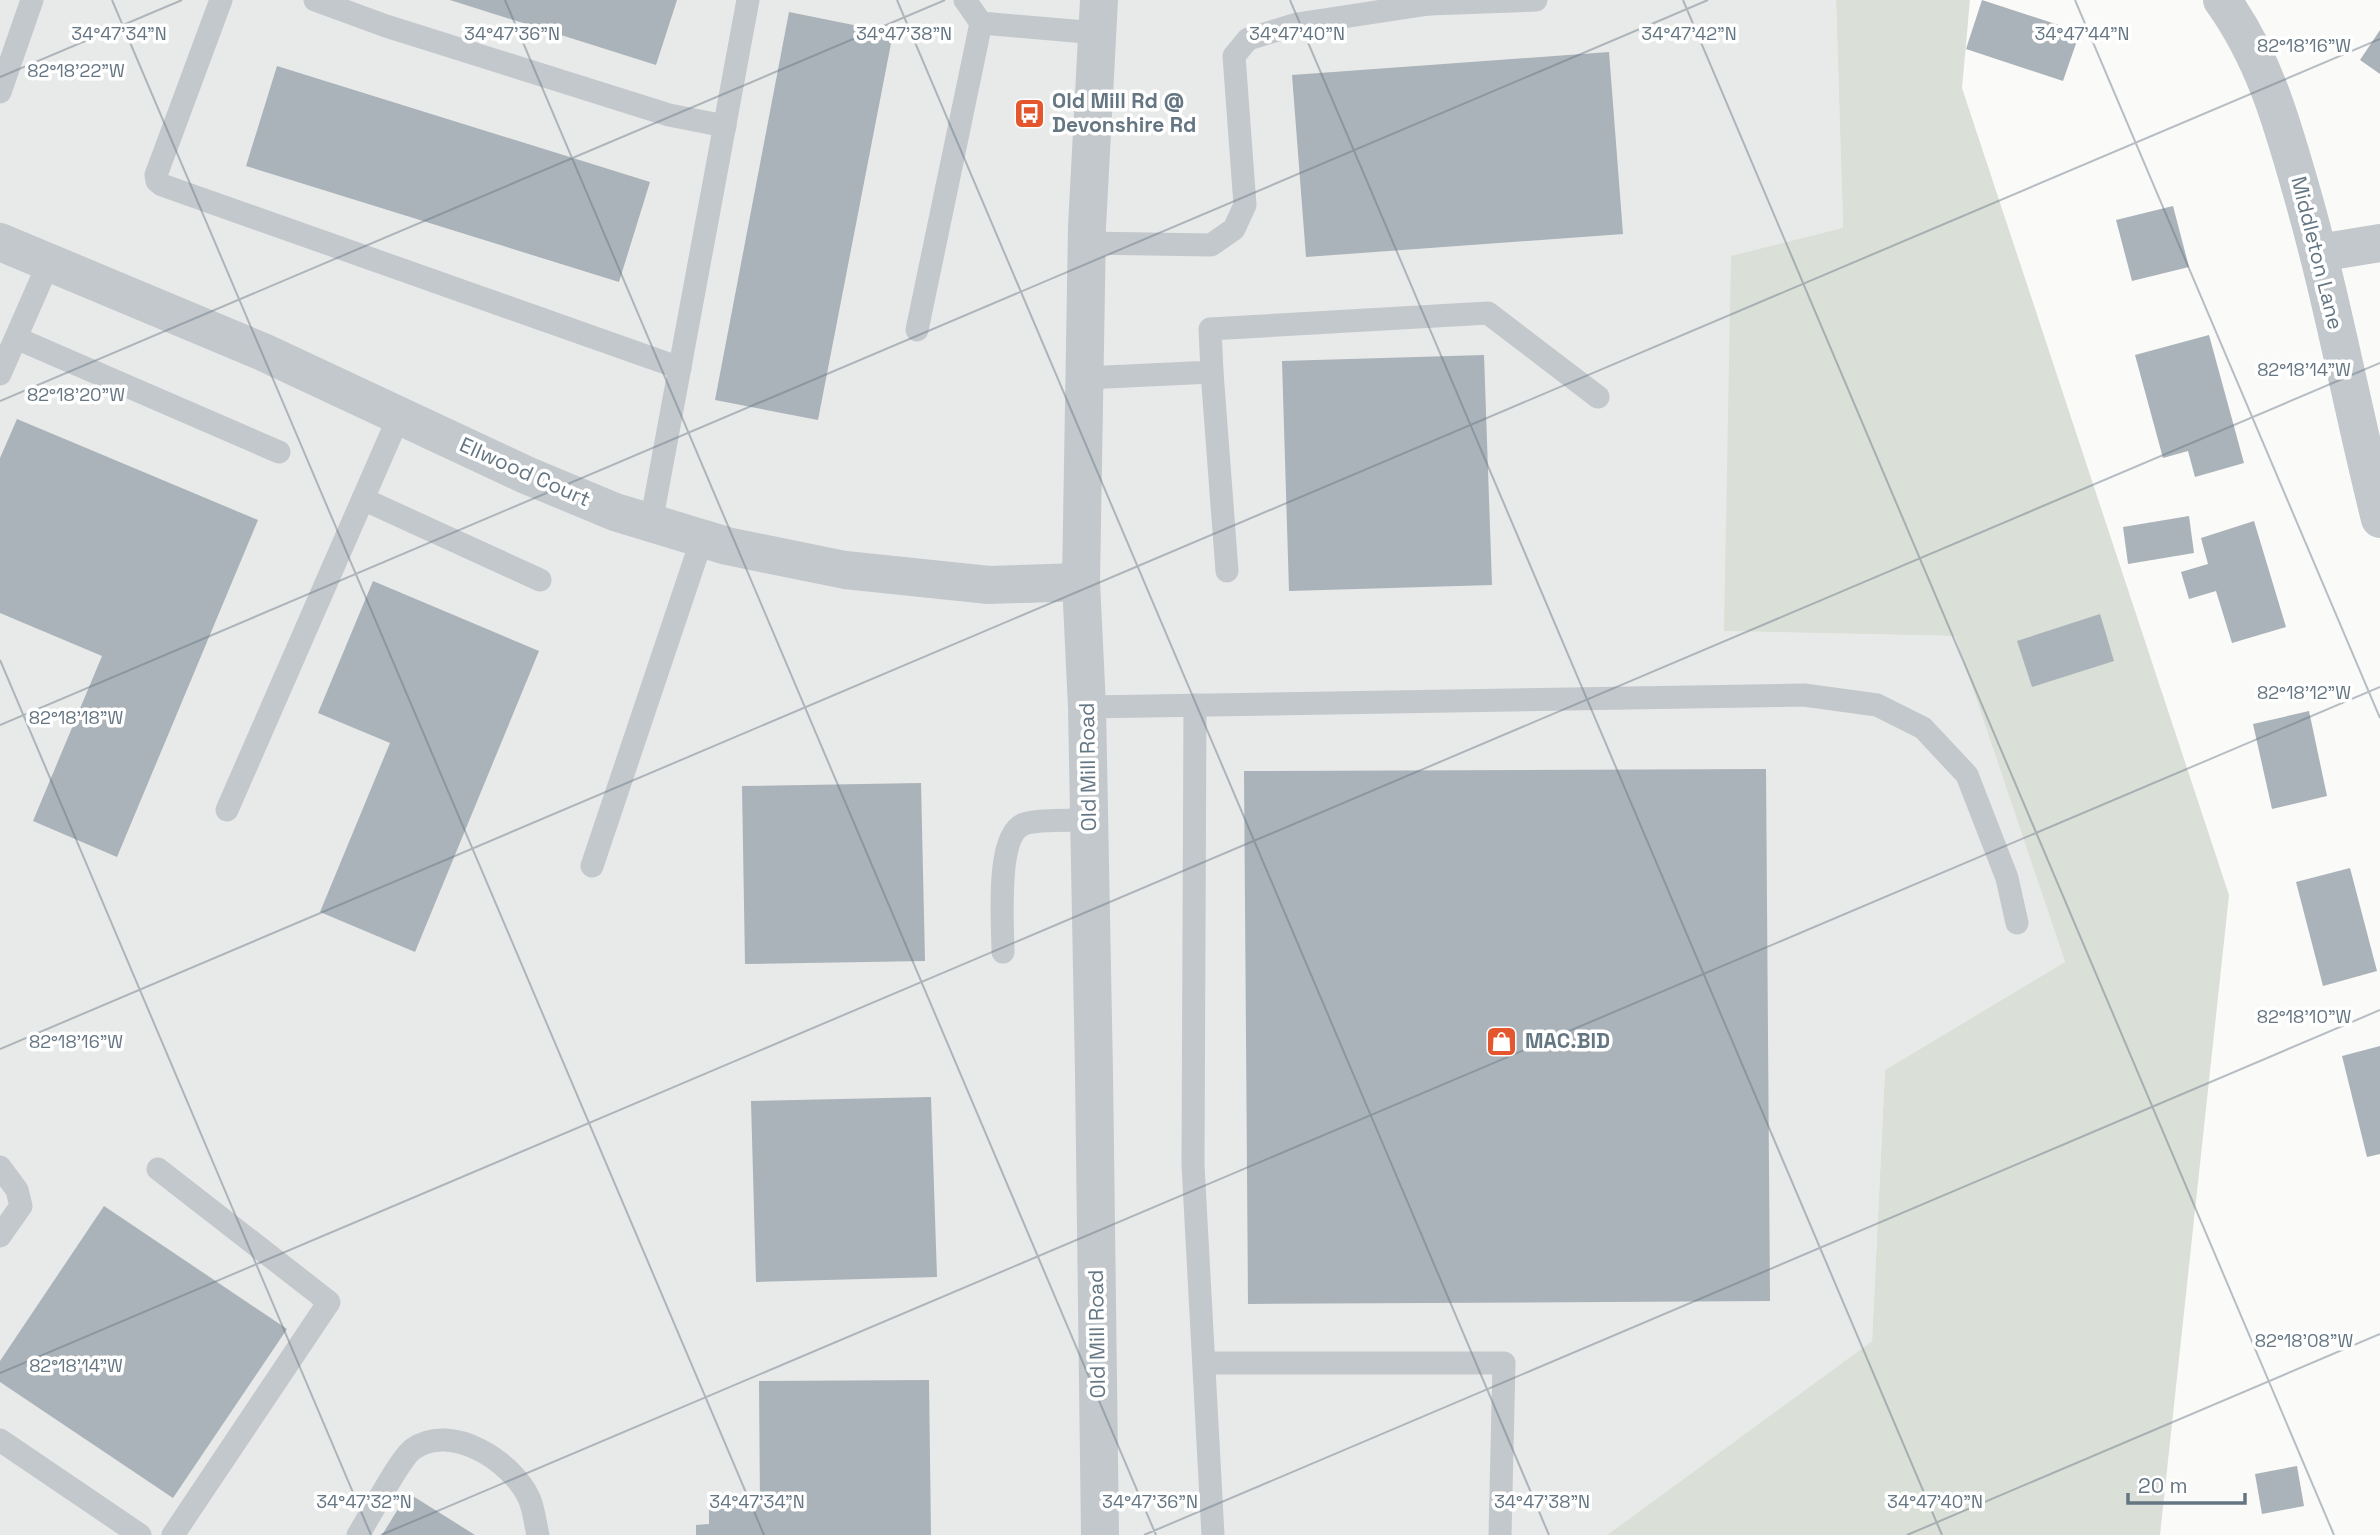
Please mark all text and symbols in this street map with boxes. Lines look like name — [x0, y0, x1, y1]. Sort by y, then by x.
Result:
text: 34°47'34"N — [71, 22, 167, 45]
text: 34°47'36"N — [464, 22, 560, 45]
text: 34°47'38"N — [856, 22, 952, 45]
text: 34°47'40"N — [1249, 22, 1345, 45]
text: 34°47'42"N — [1641, 22, 1737, 45]
text: 34°47'44"N — [2034, 22, 2130, 45]
text: 82°18'16"W — [2257, 34, 2351, 57]
text: 82°18'22"W — [27, 59, 125, 82]
place label: Old Mill Rd @ Devonshire Rd — [1052, 87, 1196, 138]
bus stop icon: Old Mill Rd @ Devonshire Rd — [1012, 96, 1046, 130]
street label: Middleton Lane — [2285, 173, 2350, 332]
text: 82°18'14"W — [2257, 358, 2351, 381]
text: 82°18'20"W — [27, 383, 125, 406]
street label: Ellwood Court — [456, 431, 595, 512]
text: 82°18'12"W — [2257, 681, 2351, 704]
street label: Old Mill Road — [1073, 702, 1102, 832]
text: 82°18'18"W — [29, 706, 123, 729]
text: 82°18'10"W — [2257, 1005, 2352, 1028]
shop icon: MAC.BID — [1485, 1024, 1519, 1058]
place label: MAC.BID — [1525, 1027, 1610, 1054]
text: 82°18'16"W — [29, 1030, 123, 1053]
street label: Old Mill Road — [1082, 1269, 1111, 1399]
text: 82°18'08"W — [2255, 1329, 2353, 1352]
text: 82°18'14"W — [29, 1354, 123, 1377]
scale bar — [2128, 1462, 2245, 1506]
text: 20 m — [2138, 1472, 2188, 1499]
text: 34°47'32"N — [316, 1490, 412, 1513]
text: 34°47'34"N — [709, 1490, 805, 1513]
text: 34°47'36"N — [1102, 1490, 1198, 1513]
text: 34°47'38"N — [1494, 1490, 1590, 1513]
text: 34°47'40"N — [1887, 1490, 1983, 1513]

